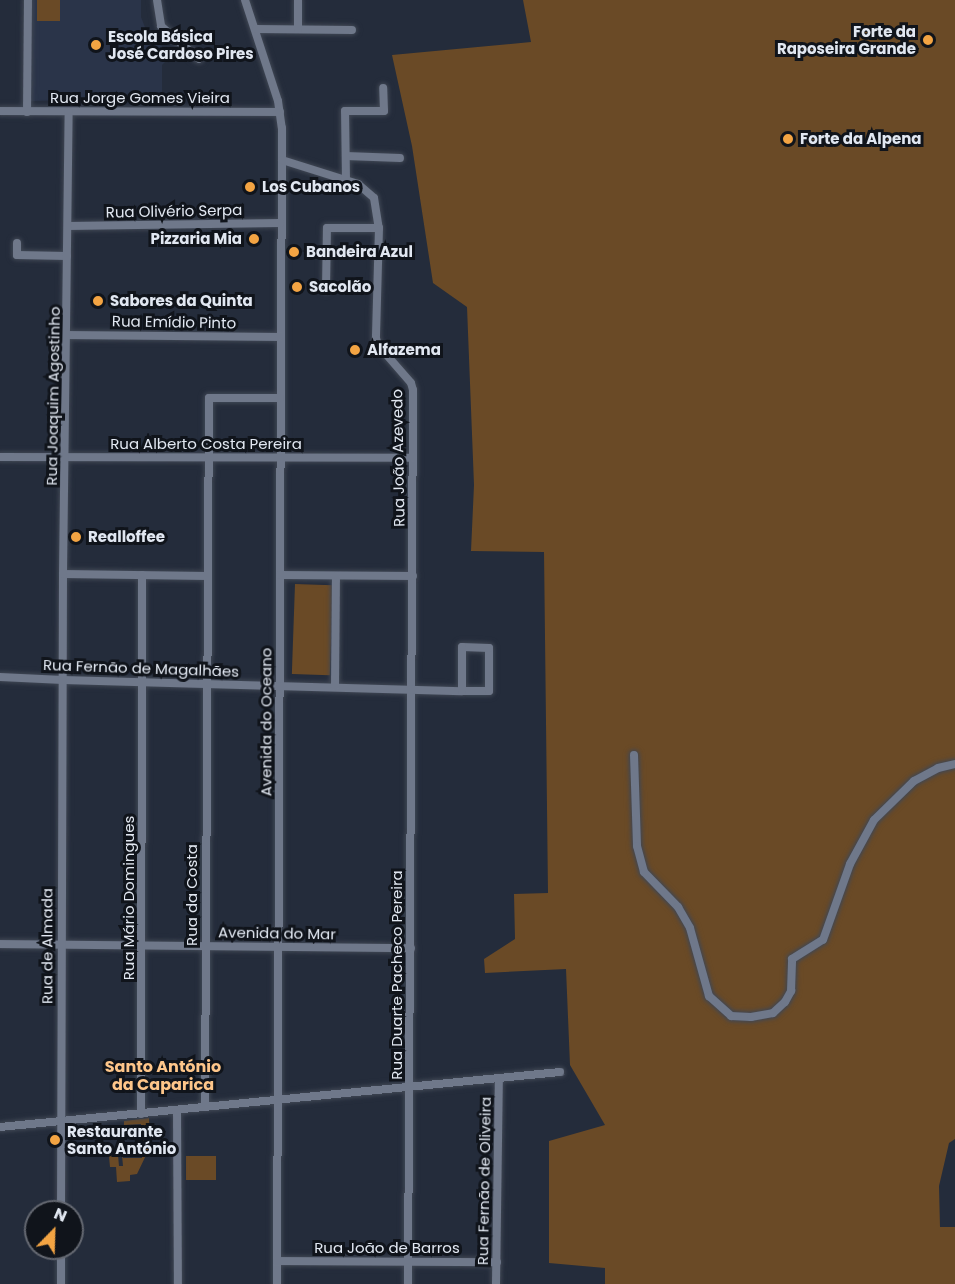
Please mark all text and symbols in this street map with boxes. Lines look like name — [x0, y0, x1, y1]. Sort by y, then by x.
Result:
place label: Forte da Raposeira Grande — [777, 22, 916, 57]
place label: Escola Básica José Cardoso Pires — [108, 27, 254, 62]
marker: Forte da Raposeira Grande — [921, 33, 935, 47]
marker: Escola Básica José Cardoso Pires — [89, 38, 103, 52]
street label: Rua Jorge Gomes Vieira — [50, 89, 230, 107]
place label: Forte da Alpena — [800, 130, 921, 148]
marker: Forte da Alpena — [781, 132, 795, 146]
place label: Los Cubanos — [262, 178, 360, 196]
marker: Los Cubanos — [243, 180, 257, 194]
street label: Rua Olivério Serpa — [106, 201, 242, 221]
place label: Pizzaria Mia — [151, 230, 242, 248]
marker: Pizzaria Mia — [247, 232, 261, 246]
place label: Bandeira Azul — [306, 243, 413, 261]
marker: Bandeira Azul — [287, 245, 301, 259]
place label: Sacolão — [309, 278, 371, 296]
marker: Sacolão — [290, 280, 304, 294]
place label: Sabores da Quinta — [110, 292, 253, 310]
marker: Sabores da Quinta — [91, 294, 105, 308]
street label: Rua Joaquim Agostinho — [42, 306, 64, 486]
street label: Rua Emídio Pinto — [112, 312, 236, 332]
place label: Alfazema — [367, 341, 441, 359]
marker: Alfazema — [348, 343, 362, 357]
street label: Rua João Azevedo — [388, 389, 408, 527]
street label: Rua Alberto Costa Pereira — [110, 435, 302, 453]
place label: Realloffee — [88, 528, 165, 546]
marker: Realloffee — [69, 530, 83, 544]
street label: Avenida do Oceano — [257, 648, 275, 796]
street label: Rua Fernão de Magalhães — [43, 656, 239, 680]
street label: Rua Mário Domingues — [120, 816, 138, 980]
street label: Rua da Costa — [183, 844, 201, 946]
street label: Rua Duarte Pacheco Pereira — [388, 870, 406, 1080]
street label: Rua de Almada — [38, 888, 56, 1004]
street label: Avenida do Mar — [218, 923, 336, 943]
district label: Santo António da Caparica — [105, 1057, 221, 1095]
street label: Rua Fernão de Oliveira — [474, 1097, 494, 1265]
place label: Restaurante Santo António — [67, 1122, 176, 1157]
marker: Restaurante Santo António — [48, 1133, 62, 1147]
north arrow — [24, 1200, 84, 1260]
text: N — [50, 1202, 70, 1228]
street label: Rua João de Barros — [314, 1239, 460, 1257]

